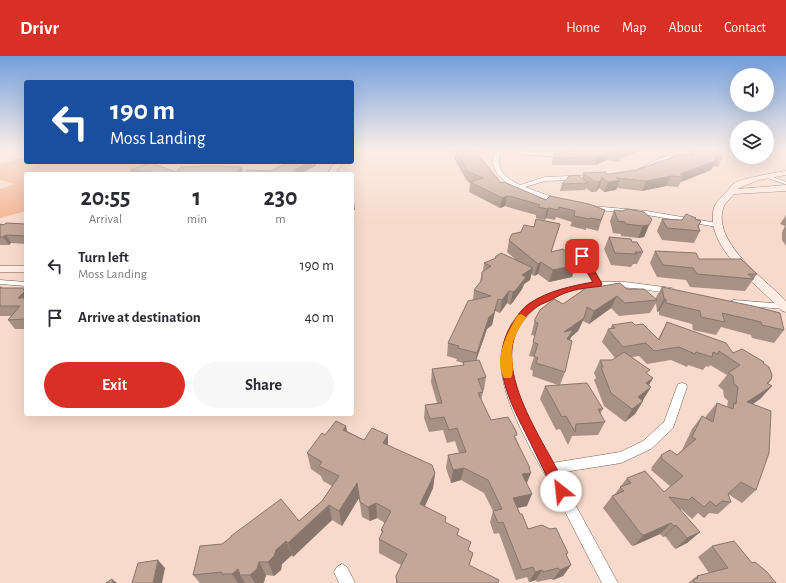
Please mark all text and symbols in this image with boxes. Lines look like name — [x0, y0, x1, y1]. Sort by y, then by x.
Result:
text: Drivr — [20, 19, 59, 38]
text: Home — [566, 21, 600, 35]
text: Map — [622, 21, 646, 35]
text: About — [668, 21, 702, 35]
text: Contact — [724, 21, 766, 35]
map controls — [730, 68, 774, 164]
button: sound — [730, 68, 774, 112]
icon: left — [44, 96, 96, 148]
text: 190 m — [110, 97, 175, 125]
button: layers — [730, 120, 774, 164]
text: Moss Landing — [110, 130, 206, 148]
text: 20:55 — [80, 186, 130, 210]
text: 1 — [193, 186, 201, 210]
text: 230 — [263, 186, 298, 210]
text: Arrival — [89, 213, 122, 226]
text: min — [187, 213, 207, 226]
text: m — [275, 213, 286, 226]
pin — [565, 239, 599, 273]
icon: arrive — [571, 245, 593, 267]
text: Turn left — [78, 250, 129, 265]
icon: left — [44, 255, 66, 277]
text: 190 m — [299, 258, 334, 273]
text: Moss Landing — [78, 268, 147, 281]
icon: arrive — [44, 307, 66, 329]
text: Arrive at destination — [78, 310, 201, 325]
text: 40 m — [304, 310, 334, 325]
button: Exit — [44, 362, 185, 408]
button: Share — [193, 362, 334, 408]
position arrow — [540, 470, 582, 512]

